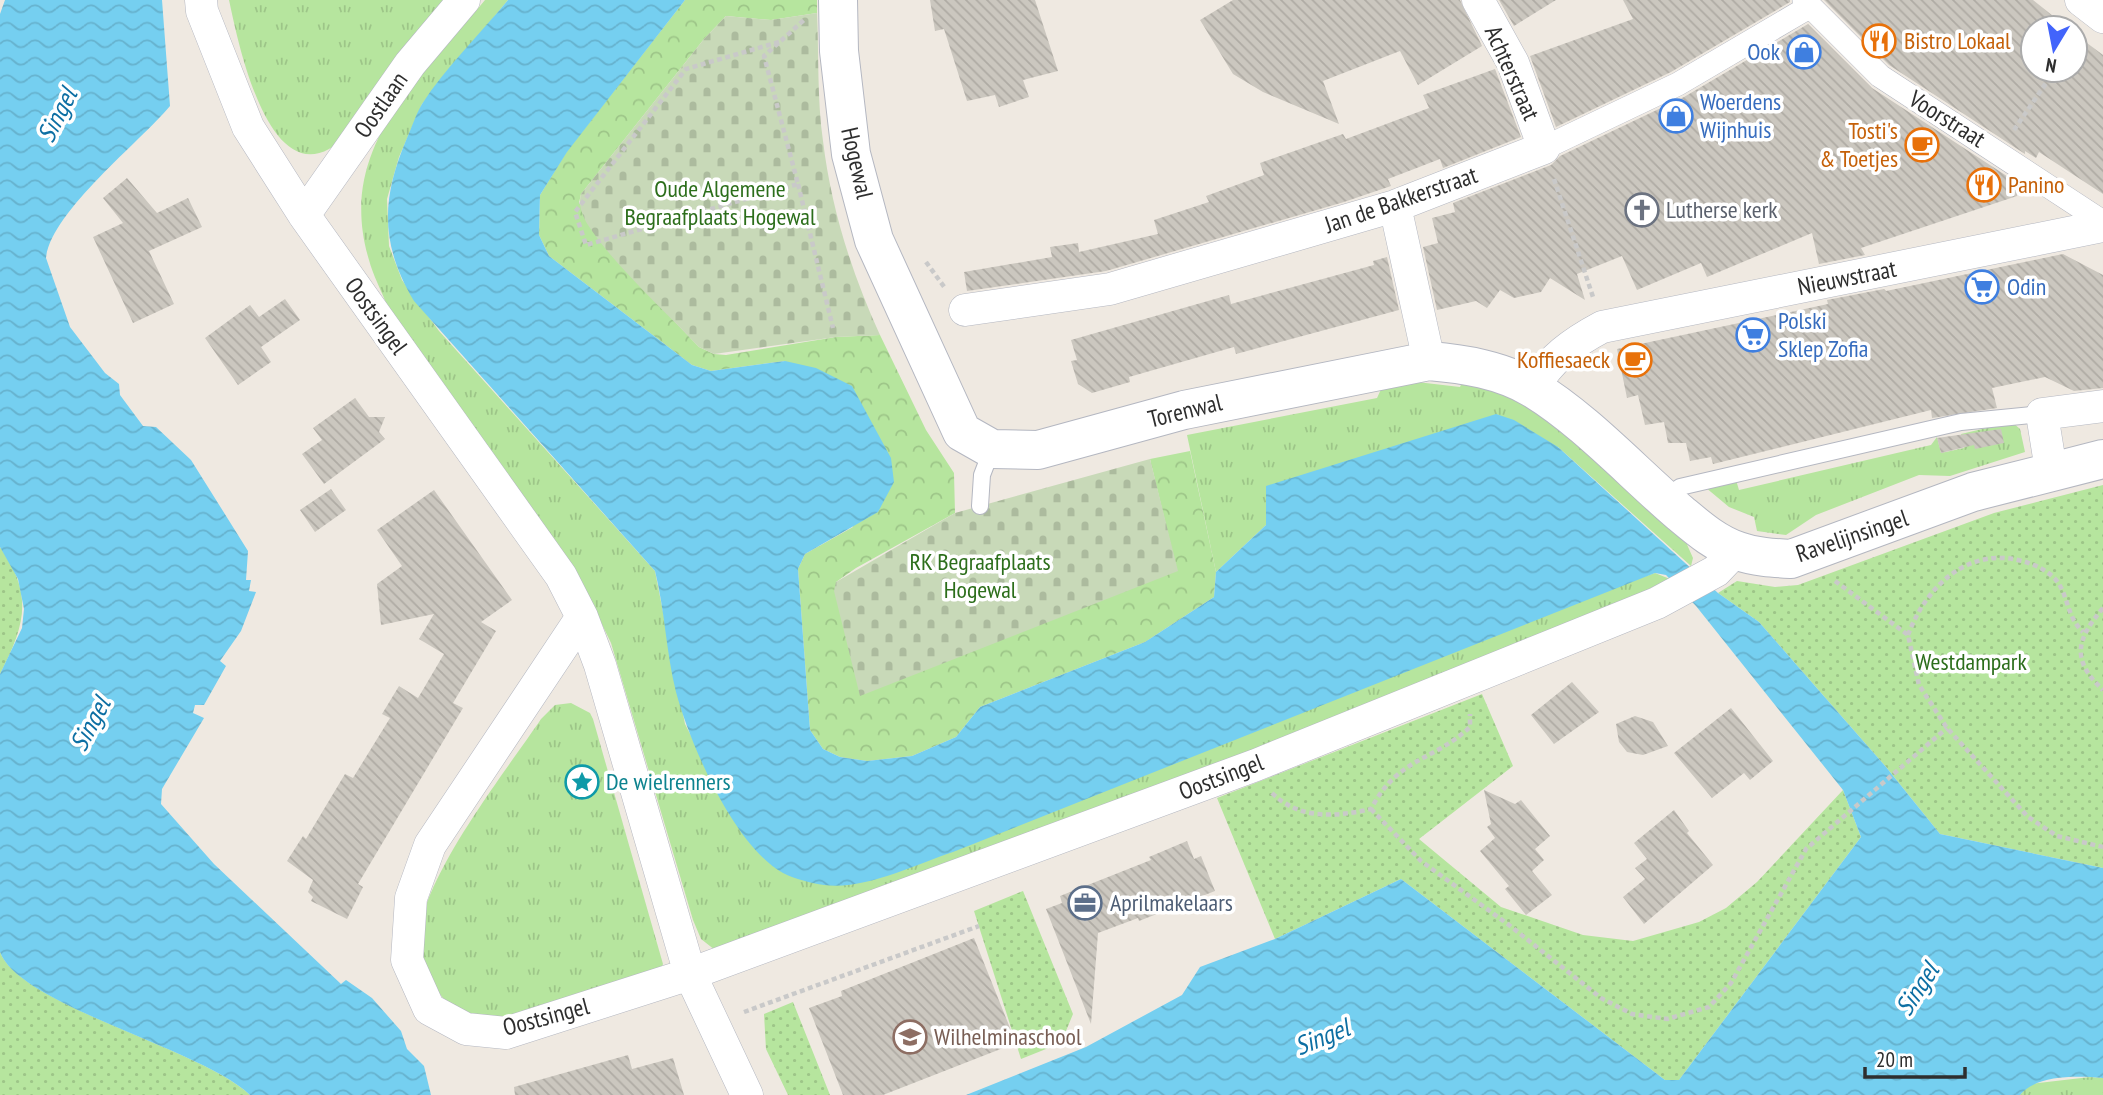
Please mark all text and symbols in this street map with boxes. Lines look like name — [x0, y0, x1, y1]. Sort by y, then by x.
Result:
north arrow — [2019, 14, 2089, 84]
street label: Achterstraat — [1478, 21, 1547, 125]
restaurant icon: Bistro Lokaal — [1860, 22, 1898, 60]
place label: Bistro Lokaal — [1904, 25, 2011, 56]
shop icon: Ook — [1785, 33, 1823, 71]
place label: Ook — [1747, 36, 1781, 67]
text: N — [2044, 53, 2058, 78]
street label: Oostlaan — [347, 66, 414, 144]
water label: Singel — [29, 80, 85, 147]
street label: Voorstraat — [1902, 83, 1992, 154]
place label: Woerdens Wijnhuis — [1700, 86, 1781, 145]
shop icon: Woerdens Wijnhuis — [1657, 97, 1695, 135]
place label: Tosti's & Toetjes — [1819, 115, 1898, 174]
street label: Hogewal — [834, 124, 881, 202]
cafe icon: Tosti's & Toetjes — [1903, 126, 1941, 164]
street label: Jan de Bakkerstraat — [1320, 159, 1482, 240]
restaurant icon: Panino — [1965, 166, 2003, 204]
place label: Panino — [2008, 169, 2064, 200]
park label: Oude Algemene Begraafplaats Hogewal — [624, 173, 816, 232]
church icon: Lutherse kerk — [1623, 191, 1661, 229]
place label: Lutherse kerk — [1666, 194, 1778, 225]
street label: Nieuwstraat — [1795, 253, 1899, 302]
supermarket icon: Odin — [1963, 268, 2001, 306]
street label: Oostsingel — [338, 271, 415, 361]
place label: Odin — [2007, 271, 2046, 302]
place label: Polski Sklep Zofia — [1778, 305, 1868, 364]
supermarket icon: Polski Sklep Zofia — [1734, 316, 1772, 354]
cafe icon: Koffiesaeck — [1616, 341, 1654, 379]
place label: Koffiesaeck — [1517, 344, 1611, 375]
street label: Torenwal — [1145, 386, 1225, 435]
street label: Ravelijnsingel — [1792, 502, 1912, 569]
park label: RK Begraafplaats Hogewal — [909, 546, 1051, 605]
park label: Westdampark — [1915, 646, 2027, 677]
water label: Singel — [62, 689, 119, 756]
street label: Oostsingel — [1174, 746, 1268, 807]
place icon: De wielrenners — [563, 763, 601, 801]
place label: De wielrenners — [606, 766, 731, 797]
office icon: Aprilmakelaars — [1066, 884, 1104, 922]
place label: Aprilmakelaars — [1110, 887, 1233, 918]
water label: Singel — [1887, 954, 1947, 1021]
street label: Oostsingel — [499, 990, 593, 1043]
water label: Singel — [1290, 1010, 1357, 1062]
school or university icon: Wilhelminaschool — [891, 1018, 929, 1056]
place label: Wilhelminaschool — [934, 1021, 1082, 1052]
scale bar — [1865, 1036, 1965, 1080]
text: 20 m — [1876, 1046, 1913, 1073]

